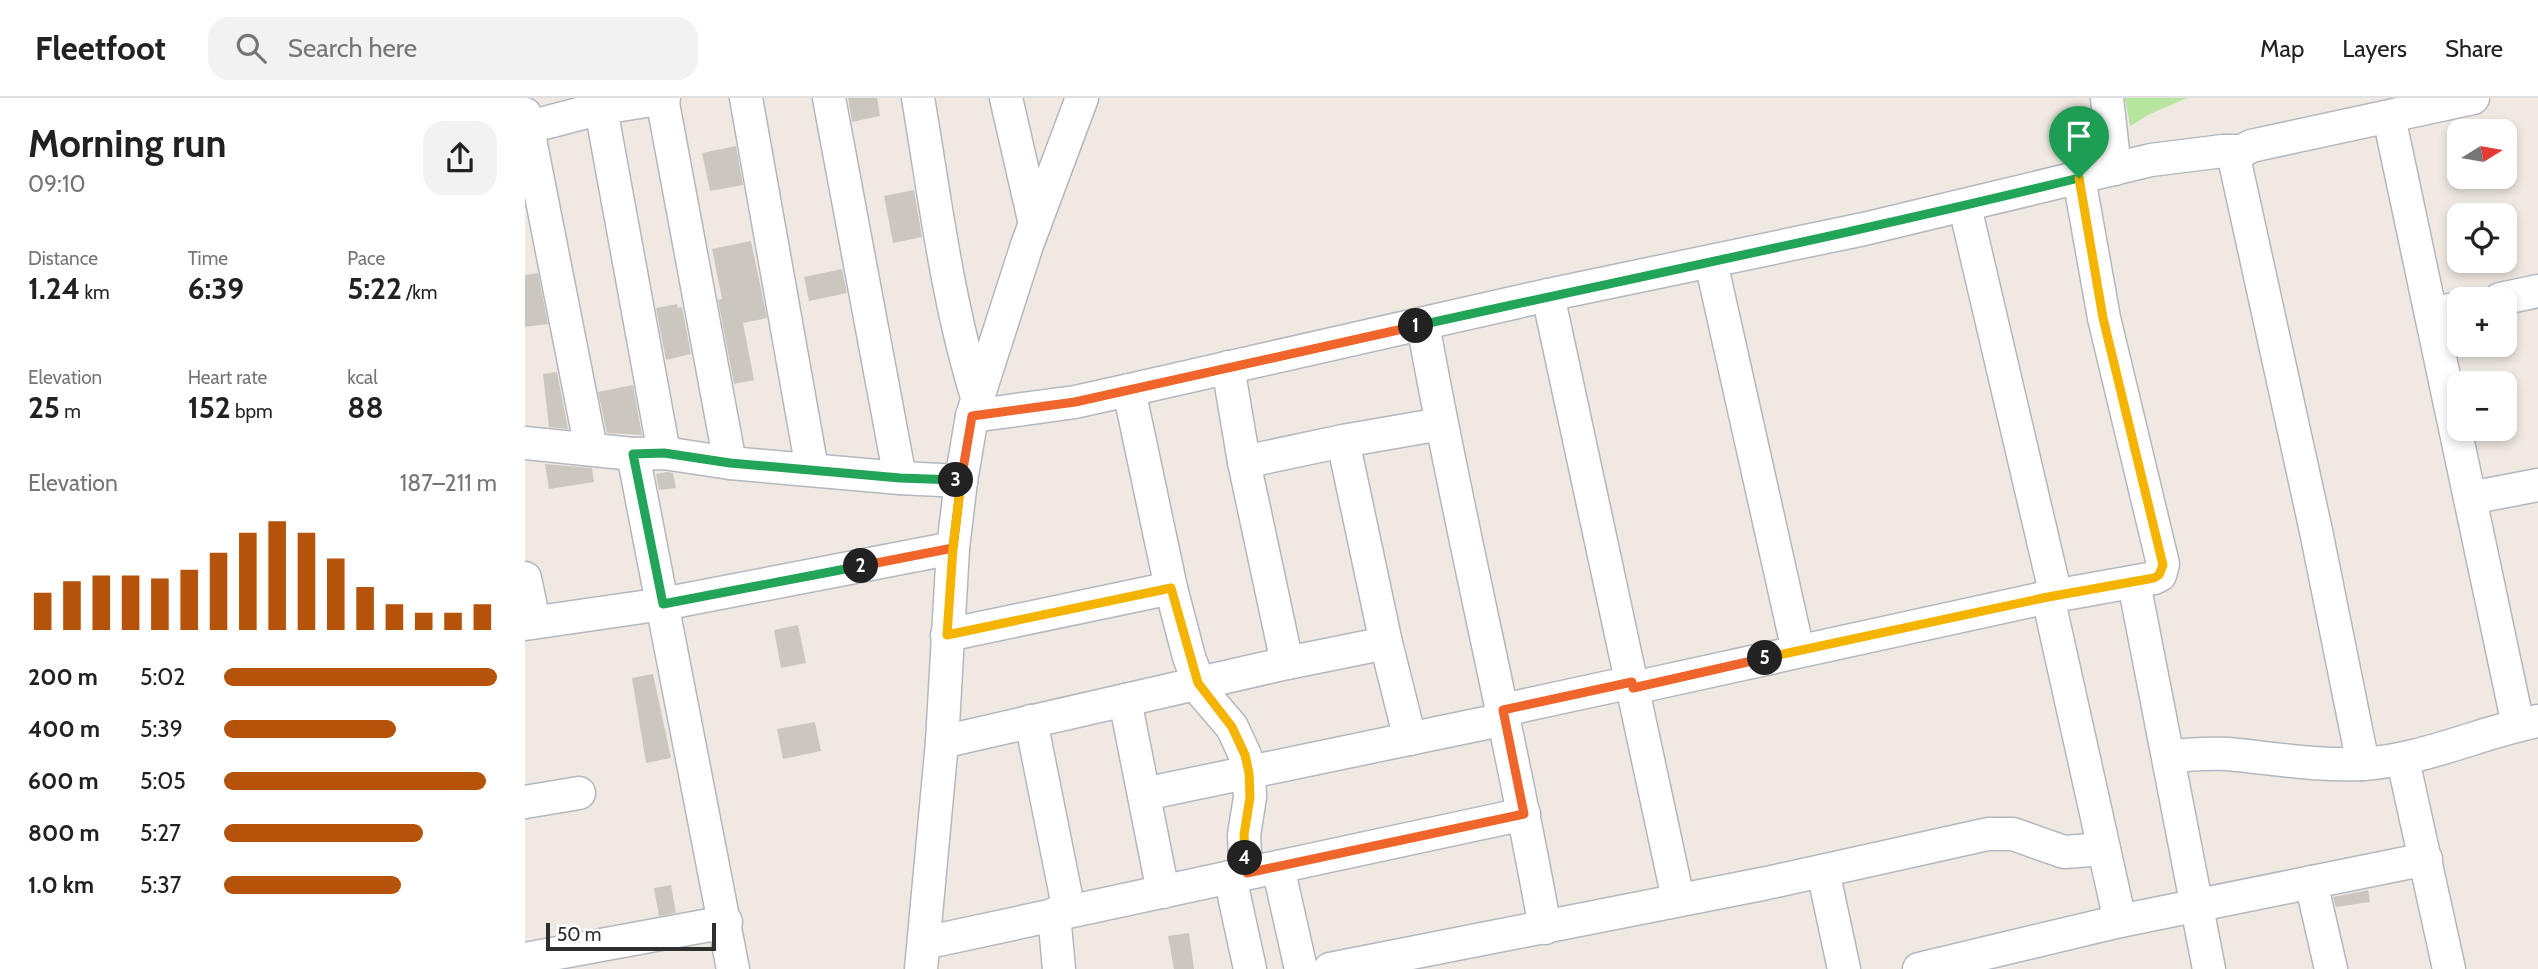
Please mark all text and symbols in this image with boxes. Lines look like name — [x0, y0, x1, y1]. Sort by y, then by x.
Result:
search box — [208, 17, 698, 80]
text: Fleetfoot — [35, 28, 166, 68]
icon: search — [232, 29, 270, 67]
text: Search here — [288, 32, 417, 64]
text: Map — [2260, 34, 2304, 63]
text: Layers — [2342, 34, 2407, 63]
text: Share — [2445, 34, 2503, 63]
pin — [2049, 106, 2109, 178]
icon: arrive — [2060, 117, 2098, 155]
north arrow — [2447, 119, 2517, 189]
map controls — [2447, 119, 2517, 441]
text: Morning run — [28, 120, 227, 167]
button: share — [423, 121, 497, 195]
text: 09:10 — [28, 170, 85, 198]
button: locate — [2447, 203, 2517, 273]
text: Distance — [28, 247, 98, 270]
text: Time — [188, 247, 228, 270]
text: Pace — [347, 247, 385, 270]
text: 1.24 — [28, 270, 80, 307]
text: 6:39 — [188, 270, 244, 307]
text: 5:22 — [347, 270, 402, 307]
text: km — [80, 281, 110, 304]
text: /km — [402, 281, 437, 304]
button: + — [2447, 287, 2517, 357]
pin: 1 — [1399, 308, 1433, 344]
text: 1 — [1412, 314, 1419, 337]
text: Elevation — [28, 366, 102, 389]
text: Heart rate — [188, 366, 267, 389]
text: kcal — [347, 366, 378, 389]
button: − — [2447, 371, 2517, 441]
text: 25 — [28, 389, 60, 426]
text: 152 — [188, 389, 231, 426]
text: 88 — [347, 389, 384, 426]
text: m — [60, 400, 81, 423]
text: bpm — [231, 400, 273, 423]
pin: 3 — [939, 462, 973, 498]
text: 3 — [950, 468, 961, 491]
text: Elevation — [28, 469, 118, 497]
text: 187–211 m — [400, 469, 497, 497]
pin: 2 — [843, 548, 879, 584]
text: 2 — [855, 554, 866, 577]
pin: 5 — [1747, 640, 1783, 676]
text: 5 — [1759, 646, 1770, 669]
text: 200 m — [28, 663, 98, 691]
text: 5:02 — [140, 663, 185, 691]
text: 400 m — [28, 715, 100, 743]
text: 5:39 — [140, 715, 183, 743]
text: 600 m — [28, 767, 99, 795]
text: 5:05 — [140, 767, 186, 795]
text: 800 m — [28, 819, 100, 847]
text: 5:27 — [140, 819, 181, 847]
pin: 4 — [1227, 840, 1263, 876]
text: 4 — [1239, 846, 1250, 869]
text: 1.0 km — [28, 871, 94, 899]
text: 5:37 — [140, 871, 181, 899]
scale bar — [546, 920, 716, 952]
text: 50 m — [557, 923, 601, 946]

